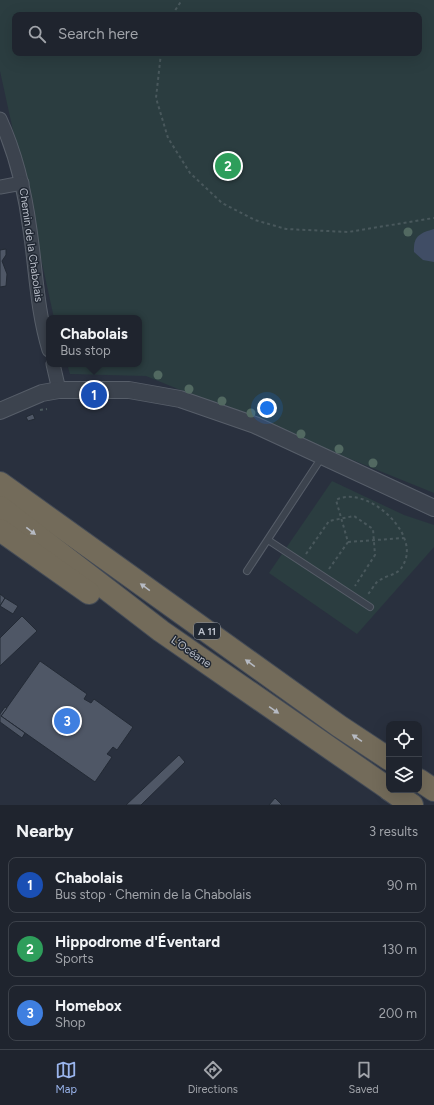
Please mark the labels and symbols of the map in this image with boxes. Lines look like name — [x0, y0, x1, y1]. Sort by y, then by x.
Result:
pin: 2 — [215, 151, 241, 181]
street label: Chemin de la Chabolais — [17, 187, 45, 303]
pin: 1 — [81, 380, 107, 410]
your location — [257, 398, 277, 418]
one-way arrow — [25, 527, 36, 535]
one-way arrow — [139, 583, 150, 591]
road number: A 11 — [194, 623, 220, 639]
street label: L’Océane — [168, 633, 214, 671]
one-way arrow — [245, 659, 256, 667]
pin: 3 — [54, 706, 80, 736]
one-way arrow — [268, 706, 279, 714]
one-way arrow — [351, 734, 362, 742]

